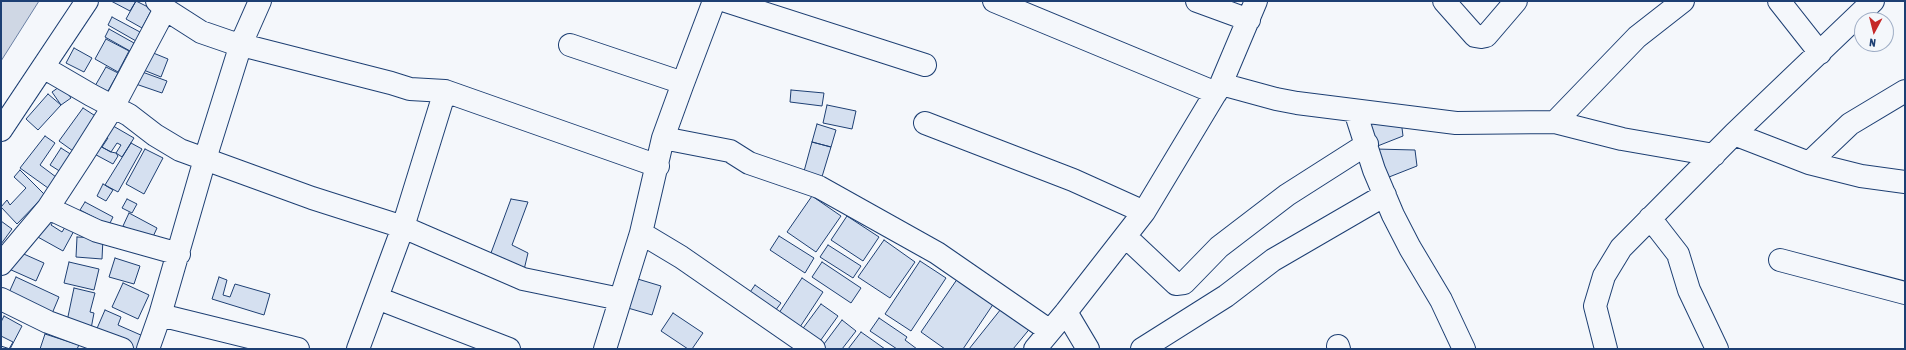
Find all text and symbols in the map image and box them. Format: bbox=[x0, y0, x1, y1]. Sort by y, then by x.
north arrow bbox=[1854, 12, 1894, 52]
text: N bbox=[1869, 37, 1877, 49]

